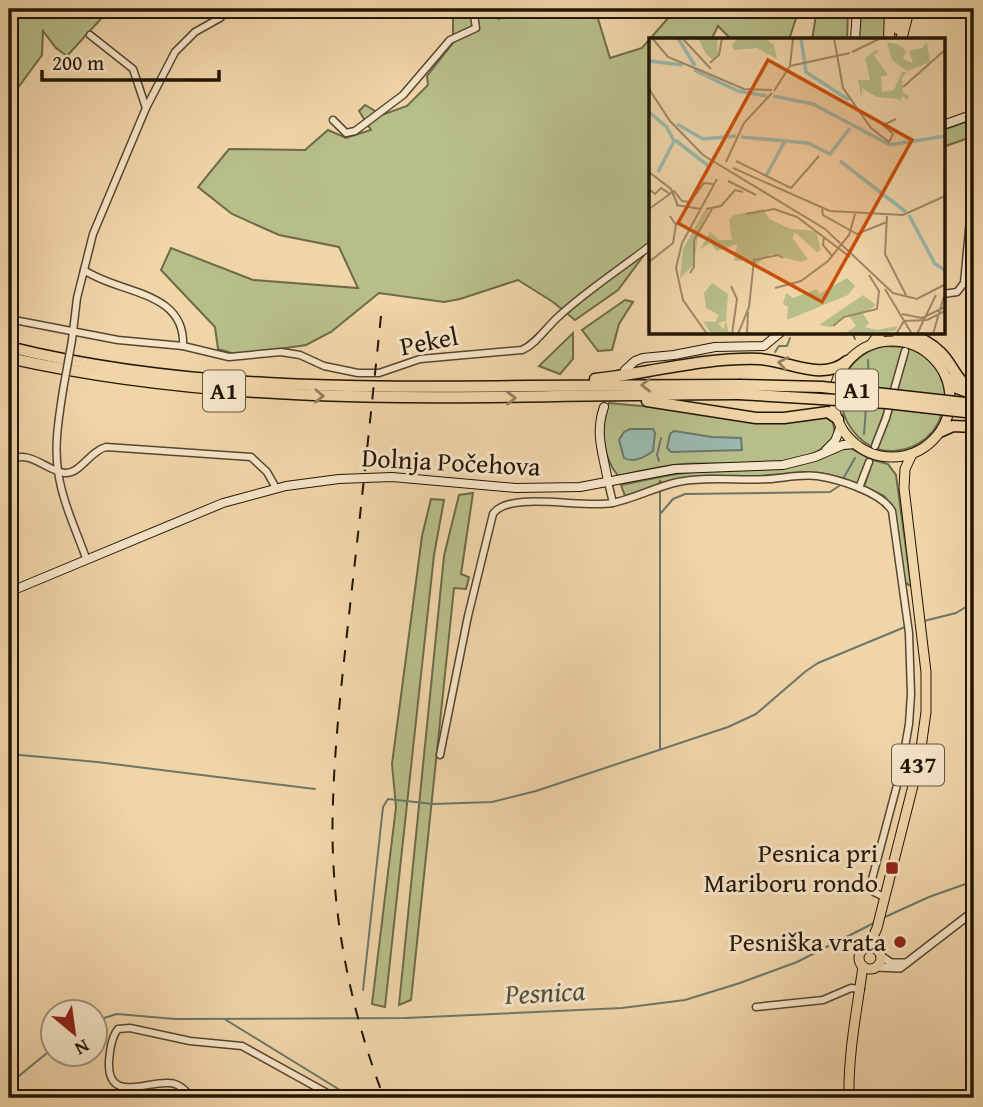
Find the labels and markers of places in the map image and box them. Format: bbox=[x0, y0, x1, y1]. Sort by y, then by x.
place label: Pesnica pri Mariboru rondo bbox=[704, 833, 878, 902]
marker: Pesnica pri Mariboru rondo bbox=[884, 860, 900, 876]
place label: Pesniška vrata bbox=[729, 922, 887, 961]
marker: Pesniška vrata bbox=[892, 934, 908, 950]

